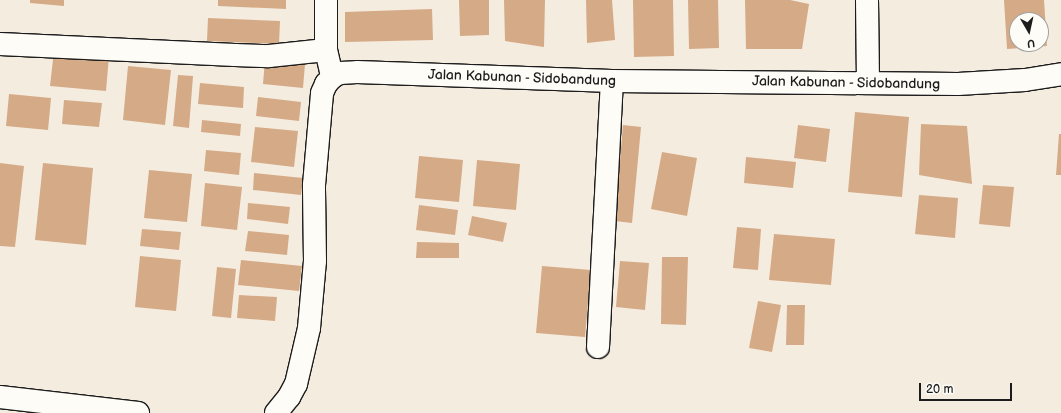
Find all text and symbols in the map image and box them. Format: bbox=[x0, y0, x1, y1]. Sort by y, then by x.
north arrow bbox=[1009, 12, 1049, 52]
text: U bbox=[1026, 36, 1036, 50]
street label: Jalan Kabunan - Sidobandung bbox=[427, 66, 617, 90]
street label: Jalan Kabunan - Sidobandung bbox=[751, 73, 941, 93]
scale bar bbox=[921, 375, 1014, 401]
text: 20 m bbox=[926, 382, 953, 397]

